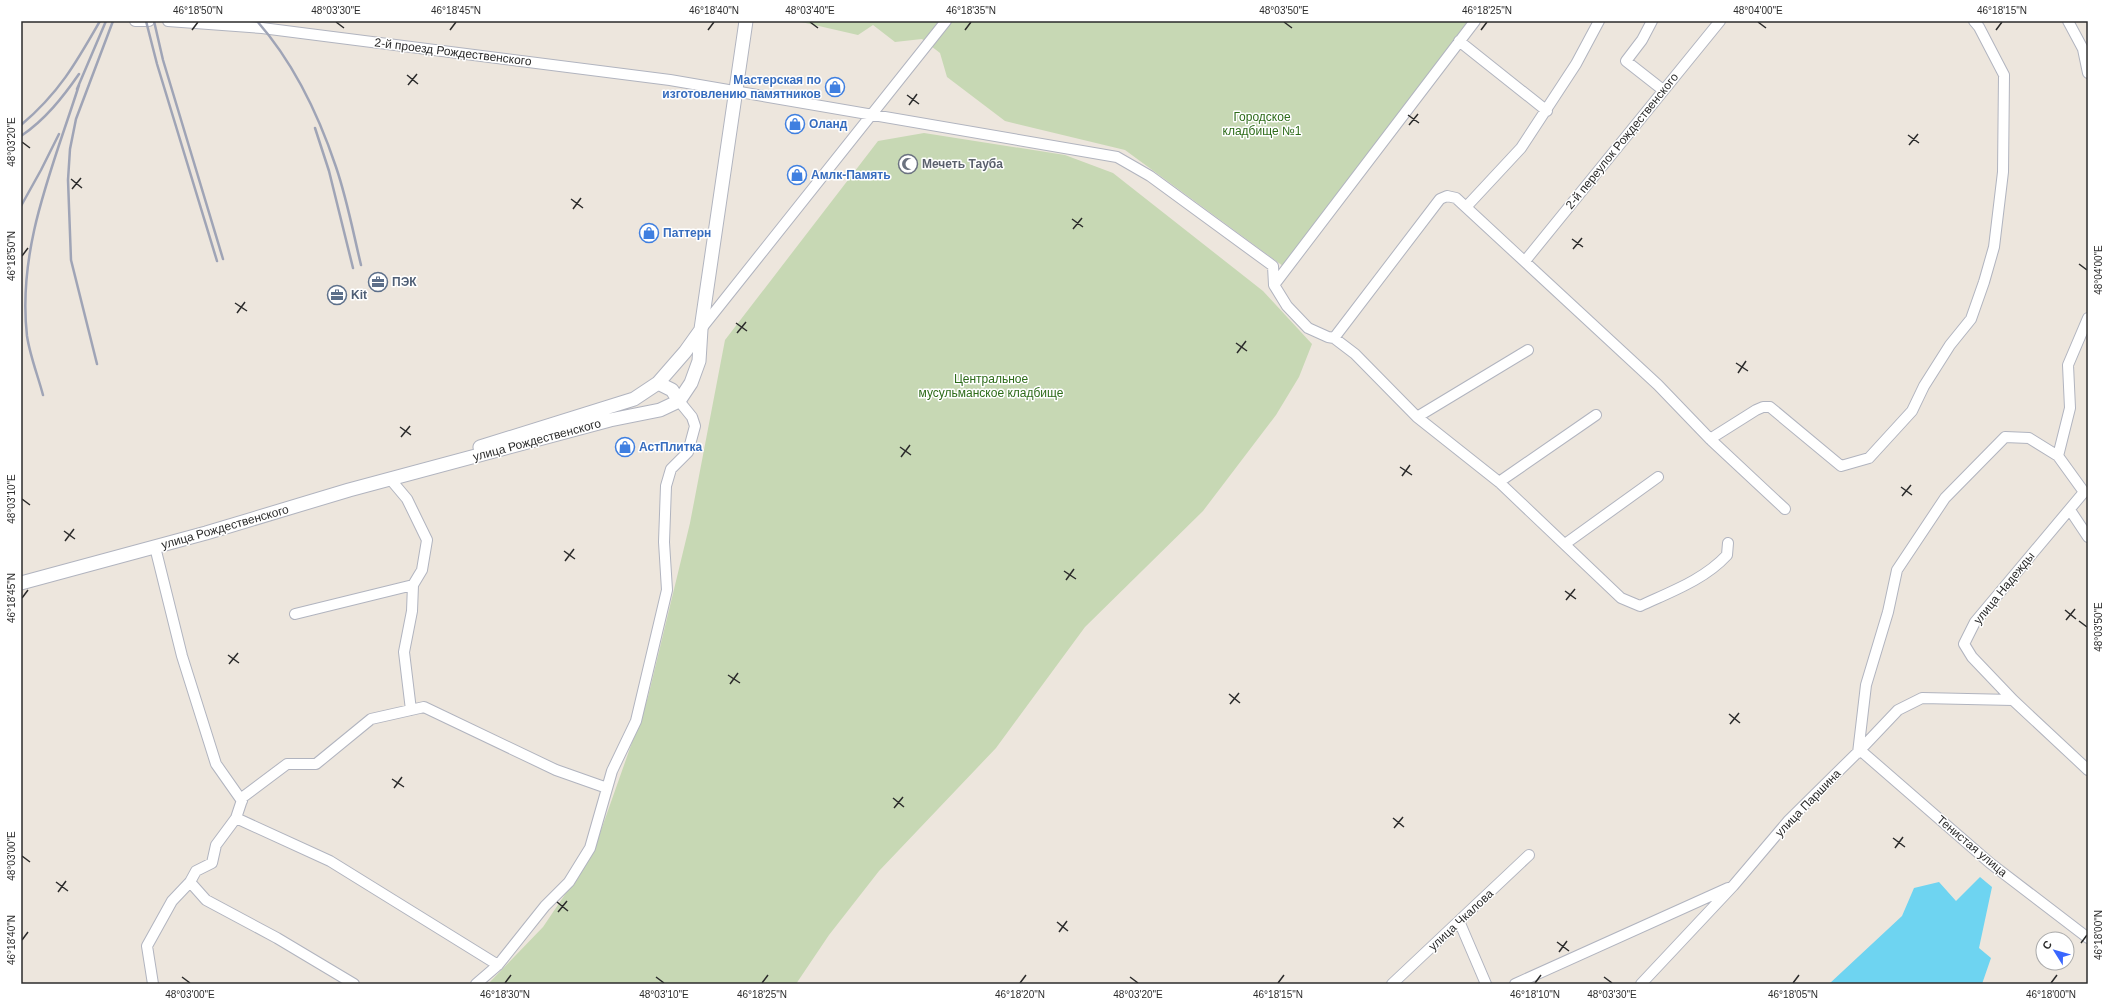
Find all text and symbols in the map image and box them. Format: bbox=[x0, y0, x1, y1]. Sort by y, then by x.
text: 46°18'50"N bbox=[173, 5, 223, 16]
text: 48°03'30"E bbox=[311, 5, 361, 16]
text: 46°18'45"N bbox=[431, 5, 481, 16]
text: 46°18'40"N bbox=[689, 5, 739, 16]
text: 48°03'40"E bbox=[785, 5, 835, 16]
text: 46°18'35"N bbox=[946, 5, 996, 16]
text: 48°03'50"E bbox=[1259, 5, 1309, 16]
text: 46°18'25"N bbox=[1462, 5, 1512, 16]
text: 48°04'00"E bbox=[1733, 5, 1783, 16]
text: 46°18'15"N bbox=[1977, 5, 2027, 16]
street label: 2-й проезд Рождественского bbox=[374, 35, 533, 69]
street label: 2-й переулок Рождественского bbox=[1563, 70, 1681, 212]
place label: Мастерская по изготовлению памятников bbox=[662, 73, 821, 101]
shop icon: Мастерская по изготовлению памятников bbox=[824, 76, 846, 98]
park label: Городское кладбище №1 bbox=[1223, 110, 1302, 138]
shop icon: Оланд bbox=[784, 113, 806, 135]
text: 48°03'20"E bbox=[6, 117, 17, 167]
place label: Оланд bbox=[809, 117, 848, 131]
mosque icon: Мечеть Тауба bbox=[897, 153, 919, 175]
place label: Мечеть Тауба bbox=[922, 157, 1003, 171]
shop icon: Амлк-Память bbox=[786, 164, 808, 186]
place label: Амлк-Память bbox=[811, 168, 891, 182]
shop icon: Паттерн bbox=[638, 222, 660, 244]
place label: Паттерн bbox=[663, 226, 711, 240]
text: 46°18'50"N bbox=[6, 231, 17, 281]
text: 48°04'00"E bbox=[2093, 245, 2104, 295]
office icon: ПЭК bbox=[367, 271, 389, 293]
place label: ПЭК bbox=[392, 275, 417, 289]
office icon: Kit bbox=[326, 284, 348, 306]
place label: Kit bbox=[351, 288, 367, 302]
park label: Центральное мусульманское кладбище bbox=[919, 372, 1064, 400]
street label: улица Рождественского bbox=[471, 416, 603, 464]
shop icon: АстПлитка bbox=[614, 436, 636, 458]
place label: АстПлитка bbox=[639, 440, 703, 454]
text: 48°03'10"E bbox=[6, 474, 17, 524]
street label: улица Рождественского bbox=[160, 502, 291, 552]
street label: улица Надежды bbox=[1971, 549, 2037, 627]
text: 46°18'45"N bbox=[6, 573, 17, 623]
text: 48°03'50"E bbox=[2093, 602, 2104, 652]
street label: улица Паршина bbox=[1772, 766, 1844, 839]
street label: Тенистая улица bbox=[1934, 813, 2010, 880]
text: 48°03'00"E bbox=[6, 831, 17, 881]
street label: улица Чкалова bbox=[1426, 886, 1496, 954]
text: 46°18'00"N bbox=[2093, 910, 2104, 960]
text: 46°18'40"N bbox=[6, 915, 17, 965]
north arrow bbox=[2035, 931, 2075, 971]
text: С bbox=[2040, 938, 2054, 952]
text: 48°03'00"E bbox=[165, 989, 215, 1000]
text: 46°18'30"N bbox=[480, 989, 530, 1000]
text: 48°03'10"E bbox=[639, 989, 689, 1000]
text: 46°18'25"N bbox=[737, 989, 787, 1000]
text: 46°18'20"N bbox=[995, 989, 1045, 1000]
text: 48°03'20"E bbox=[1113, 989, 1163, 1000]
text: 46°18'15"N bbox=[1253, 989, 1303, 1000]
text: 46°18'10"N bbox=[1510, 989, 1560, 1000]
text: 48°03'30"E bbox=[1587, 989, 1637, 1000]
text: 46°18'05"N bbox=[1768, 989, 1818, 1000]
text: 46°18'00"N bbox=[2026, 989, 2076, 1000]

